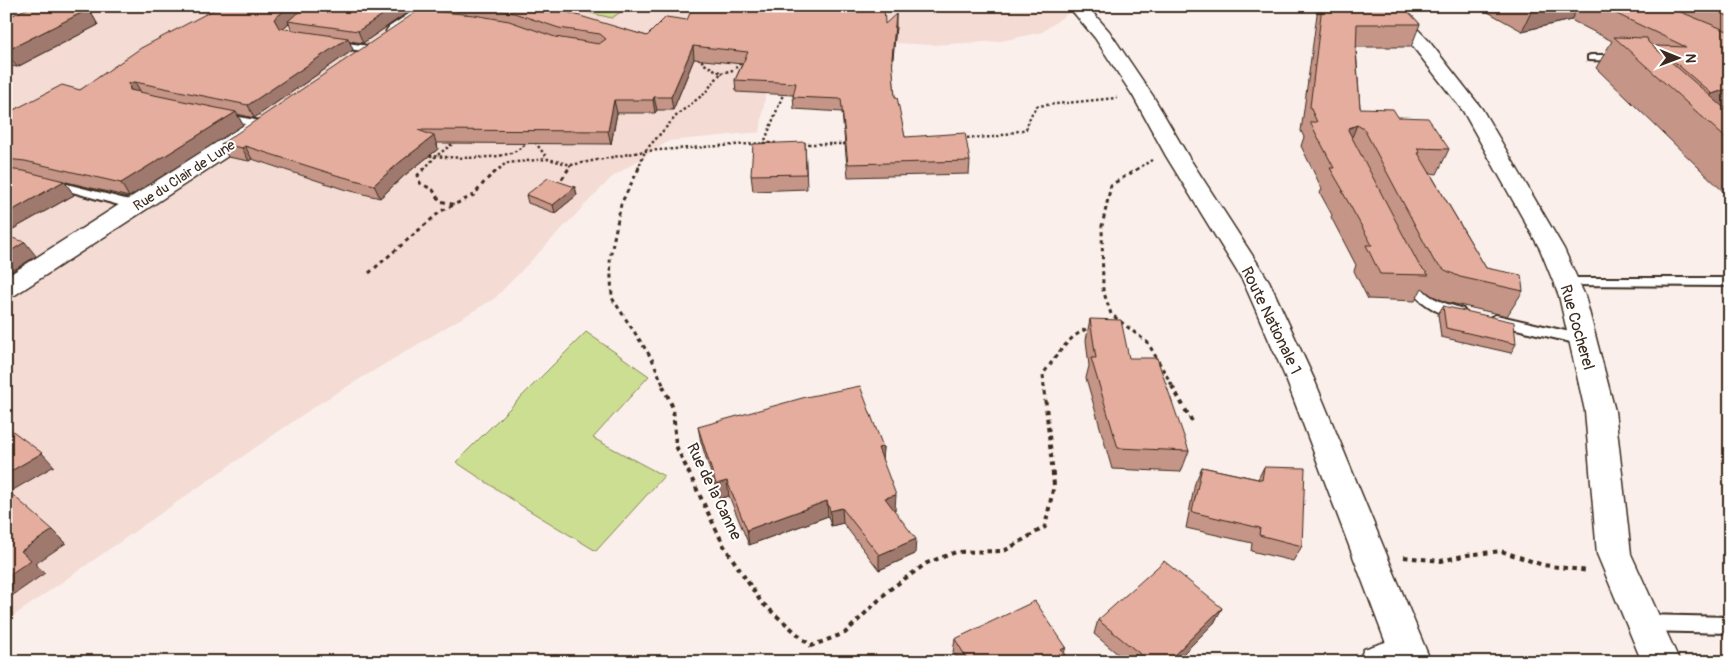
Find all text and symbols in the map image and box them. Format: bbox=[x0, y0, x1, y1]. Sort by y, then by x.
north arrow bbox=[1654, 32, 1704, 82]
text: N bbox=[1682, 53, 1699, 63]
street label: Rue du Clair de Lune bbox=[130, 136, 238, 215]
street label: Route Nationale 1 bbox=[1236, 263, 1306, 377]
street label: Rue Cocherel bbox=[1555, 282, 1599, 372]
street label: Rue de la Canne bbox=[682, 440, 746, 543]

